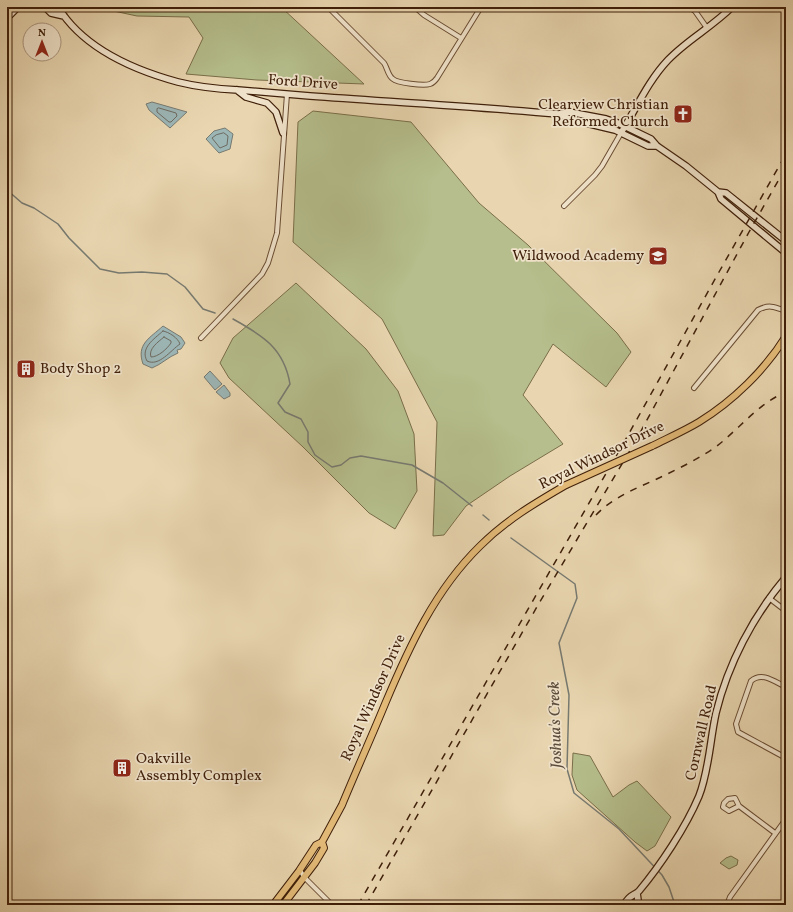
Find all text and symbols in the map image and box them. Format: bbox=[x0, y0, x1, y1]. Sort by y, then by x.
north arrow bbox=[22, 22, 62, 62]
text: N bbox=[38, 26, 46, 41]
street label: Ford Drive bbox=[267, 70, 339, 96]
place label: Clearview Christian Reformed Church bbox=[538, 95, 669, 133]
church icon: Clearview Christian Reformed Church bbox=[672, 103, 694, 125]
school or university icon: Wildwood Academy bbox=[647, 245, 669, 267]
place label: Wildwood Academy bbox=[512, 246, 644, 267]
building icon: Body Shop 2 bbox=[15, 358, 37, 380]
place label: Body Shop 2 bbox=[40, 359, 121, 380]
street label: Royal Windsor Drive bbox=[536, 416, 668, 496]
street label: Royal Windsor Drive bbox=[336, 631, 412, 765]
water label: Joshua's Creek bbox=[543, 681, 569, 771]
street label: Cornwall Road bbox=[681, 683, 723, 783]
place label: Oakville Assembly Complex bbox=[136, 749, 262, 787]
building icon: Oakville Assembly Complex bbox=[111, 757, 133, 779]

